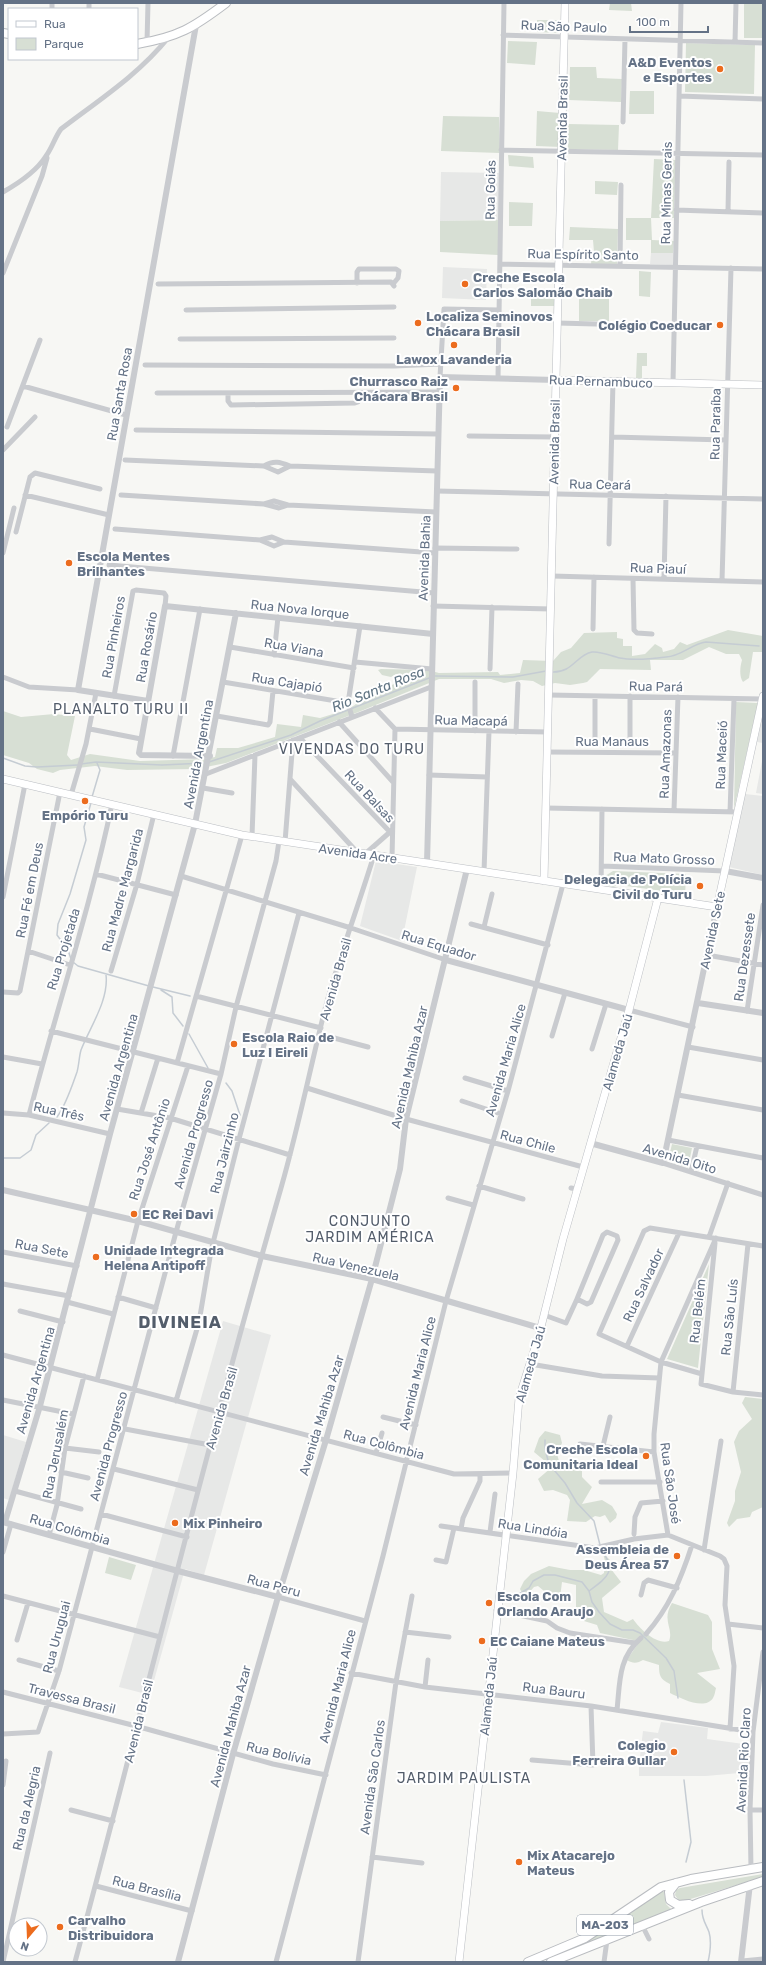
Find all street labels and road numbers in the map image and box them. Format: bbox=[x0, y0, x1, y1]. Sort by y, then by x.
street label: Rua São Paulo bbox=[521, 17, 607, 36]
street label: Avenida Brasil bbox=[554, 75, 571, 161]
street label: Rua Minas Gerais bbox=[658, 141, 675, 245]
street label: Rua Goiás bbox=[482, 160, 499, 220]
street label: Rua Espírito Santo bbox=[527, 246, 639, 263]
street label: Rua Santa Rosa bbox=[104, 346, 135, 442]
street label: Rua Pernambuco bbox=[549, 372, 653, 391]
street label: Rua Paraíba bbox=[707, 388, 724, 460]
street label: Avenida Brasil bbox=[546, 399, 563, 485]
street label: Rua Ceará bbox=[569, 476, 631, 493]
street label: Avenida Bahia bbox=[416, 515, 433, 601]
street label: Rua Piauí bbox=[630, 560, 687, 577]
street label: Rua Pinheiros bbox=[99, 594, 128, 679]
street label: Rua Nova Iorque bbox=[250, 597, 350, 622]
street label: Rua Rosário bbox=[133, 610, 160, 684]
street label: Rua Viana bbox=[263, 635, 325, 660]
street label: Rua Cajapió bbox=[250, 669, 323, 695]
street label: Rua Pará bbox=[629, 679, 683, 694]
street label: Avenida Argentina bbox=[181, 698, 217, 810]
street label: Rua Amazonas bbox=[656, 709, 675, 799]
street label: Rua Macapá bbox=[434, 712, 508, 729]
street label: Rua Maceió bbox=[713, 720, 730, 790]
street label: Rua Manaus bbox=[575, 734, 649, 749]
street label: Rua Balsas bbox=[342, 767, 398, 826]
street label: Rua Madre Margarida bbox=[99, 827, 147, 954]
street label: Rua Fé em Deus bbox=[13, 841, 46, 939]
street label: Avenida Acre bbox=[318, 841, 398, 866]
street label: Rua Mato Grosso bbox=[613, 849, 715, 868]
street label: Avenida Sete bbox=[697, 890, 728, 970]
street label: Rua Projetada bbox=[44, 906, 83, 992]
street label: Rua Dezessete bbox=[731, 912, 758, 1002]
street label: Rua Equador bbox=[400, 927, 478, 964]
street label: Avenida Brasil bbox=[317, 936, 354, 1022]
street label: Avenida Maria Alice bbox=[482, 1002, 529, 1118]
street label: Avenida Mahiba Azar bbox=[388, 1004, 431, 1130]
street label: Avenida Argentina bbox=[96, 1012, 142, 1123]
street label: Alameda Jaú bbox=[599, 1012, 636, 1092]
street label: Avenida Progresso bbox=[171, 1078, 217, 1191]
street label: Rua José Antônio bbox=[126, 1096, 173, 1202]
street label: Rua Três bbox=[32, 1099, 86, 1124]
street label: Rua Jairzinho bbox=[207, 1111, 242, 1195]
street label: Rua Chile bbox=[498, 1127, 557, 1156]
street label: Avenida Oito bbox=[641, 1140, 718, 1177]
street label: Rua Sete bbox=[14, 1236, 70, 1261]
street label: Rua Salvador bbox=[620, 1246, 667, 1324]
street label: Rua Venezuela bbox=[311, 1249, 401, 1284]
street label: Rua São Luís bbox=[718, 1277, 741, 1356]
street label: Rua Belém bbox=[687, 1278, 708, 1344]
street label: Avenida Maria Alice bbox=[396, 1315, 439, 1432]
street label: Alameda Jaú bbox=[512, 1324, 549, 1404]
street label: Avenida Argentina bbox=[13, 1325, 59, 1436]
street label: Avenida Mahiba Azar bbox=[296, 1353, 347, 1477]
street label: Avenida Brasil bbox=[203, 1365, 240, 1451]
street label: Avenida Progresso bbox=[87, 1390, 131, 1503]
street label: Rua Jerusalém bbox=[39, 1408, 72, 1500]
street label: Rua Colômbia bbox=[342, 1426, 426, 1462]
street label: Rua São José bbox=[657, 1441, 684, 1525]
street label: Rua Colômbia bbox=[28, 1511, 112, 1548]
street label: Rua Lindóia bbox=[497, 1516, 569, 1541]
street label: Rua Peru bbox=[245, 1571, 302, 1600]
street label: Rua Uruguai bbox=[40, 1599, 74, 1675]
street label: Avenida Maria Alice bbox=[316, 1628, 359, 1745]
street label: Alameda Jaú bbox=[477, 1656, 500, 1736]
street label: Avenida Mahiba Azar bbox=[207, 1664, 254, 1789]
street label: Avenida Brasil bbox=[121, 1678, 156, 1764]
street label: Rua Bauru bbox=[522, 1679, 586, 1702]
street label: Travessa Brasil bbox=[26, 1680, 117, 1717]
street label: Avenida Rio Claro bbox=[733, 1707, 754, 1813]
street label: Avenida São Carlos bbox=[357, 1718, 388, 1835]
street label: Rua Bolívia bbox=[245, 1739, 313, 1768]
street label: Rua da Alegria bbox=[9, 1764, 45, 1852]
street label: Rua Brasília bbox=[111, 1873, 183, 1904]
road number: MA-203 bbox=[577, 1915, 633, 1935]

